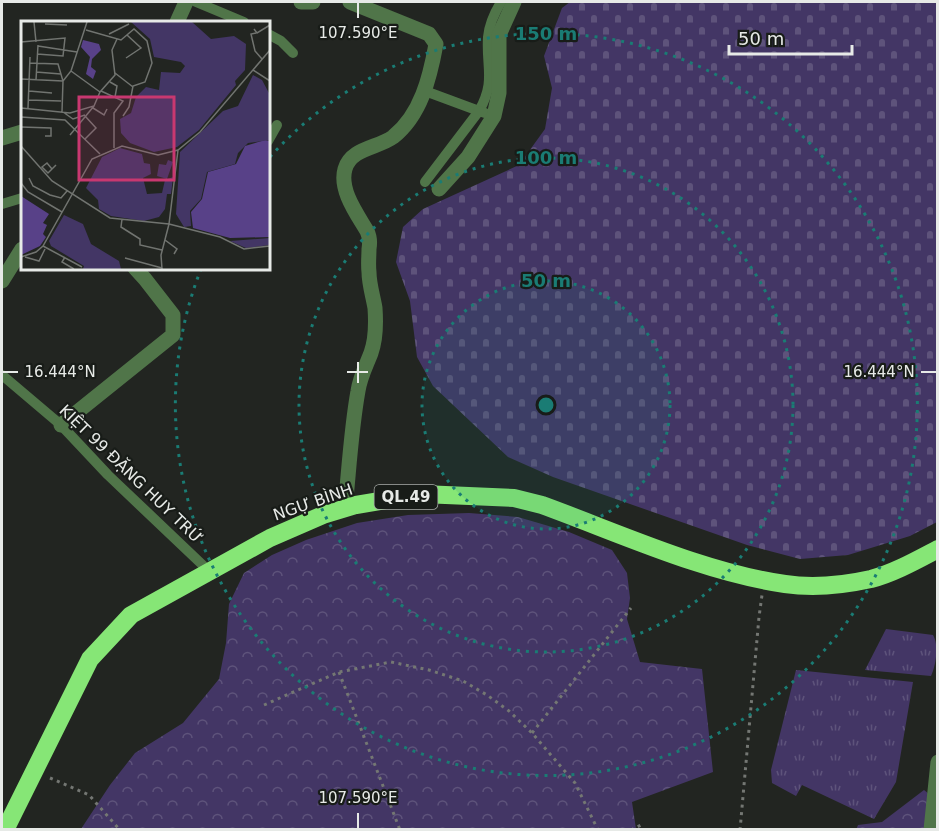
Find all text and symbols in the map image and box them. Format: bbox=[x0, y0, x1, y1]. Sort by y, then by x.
scale bar bbox=[729, 18, 852, 56]
inset map bbox=[21, 21, 270, 270]
text: 150 m bbox=[515, 23, 577, 44]
text: 107.590°E bbox=[318, 24, 398, 42]
text: 50 m bbox=[738, 28, 784, 49]
text: 100 m bbox=[515, 147, 577, 168]
text: 50 m bbox=[521, 270, 571, 291]
text: 16.444°N bbox=[24, 363, 96, 381]
text: 16.444°N bbox=[843, 363, 915, 381]
centre of rings bbox=[536, 395, 556, 415]
street label: KIỆT 99 ĐẶNG HUY TRỨ bbox=[55, 401, 207, 547]
street label: NGỰ BÌNH bbox=[271, 480, 355, 524]
road number: QL.49 bbox=[374, 485, 438, 509]
text: 107.590°E bbox=[318, 789, 398, 807]

